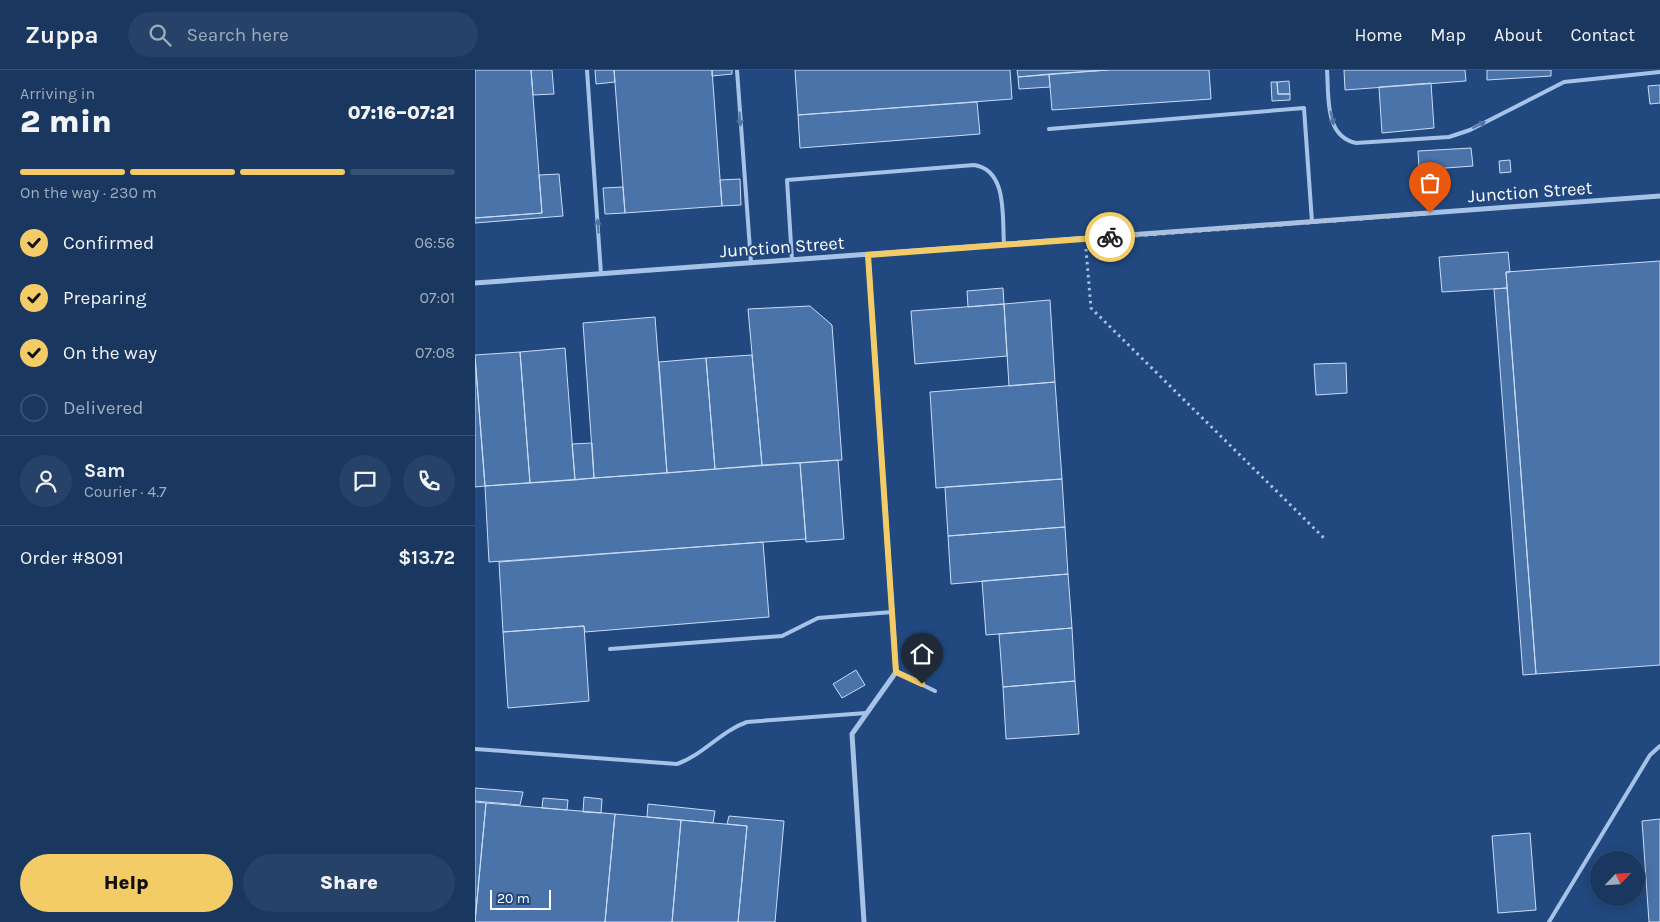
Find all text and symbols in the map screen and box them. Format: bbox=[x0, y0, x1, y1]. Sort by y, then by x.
search box bbox=[128, 12, 478, 57]
text: Zuppa bbox=[25, 21, 98, 49]
icon: search bbox=[146, 21, 174, 49]
text: Search here bbox=[186, 24, 289, 46]
text: Home bbox=[1354, 24, 1402, 46]
text: Map bbox=[1430, 24, 1466, 46]
text: About bbox=[1494, 24, 1543, 46]
text: Contact bbox=[1571, 24, 1635, 46]
text: Arriving in bbox=[20, 84, 95, 103]
text: 07:16–07:21 bbox=[348, 102, 455, 124]
text: 2 min bbox=[20, 103, 112, 140]
one-way arrow bbox=[736, 111, 744, 127]
one-way arrow bbox=[1328, 111, 1336, 126]
one-way arrow bbox=[1472, 121, 1486, 129]
pin bbox=[1409, 162, 1451, 213]
icon: bag bbox=[1416, 169, 1444, 197]
street label: Junction Street bbox=[1467, 177, 1593, 207]
text: On the way · 230 m bbox=[20, 183, 157, 202]
courier bbox=[1085, 212, 1135, 262]
one-way arrow bbox=[593, 217, 601, 233]
icon: bike bbox=[1096, 223, 1124, 251]
icon: check bbox=[20, 229, 48, 257]
text: Confirmed bbox=[63, 232, 154, 254]
street label: Junction Street bbox=[719, 232, 845, 262]
text: 06:56 bbox=[414, 233, 455, 252]
icon: check bbox=[20, 284, 48, 312]
text: Preparing bbox=[63, 287, 146, 309]
text: 07:01 bbox=[420, 288, 455, 307]
icon: check bbox=[20, 339, 48, 367]
text: On the way bbox=[63, 342, 157, 364]
text: 07:08 bbox=[415, 343, 455, 362]
text: Delivered bbox=[63, 397, 143, 419]
button: person bbox=[20, 455, 72, 507]
button: chat bbox=[339, 455, 391, 507]
button: phone bbox=[403, 455, 455, 507]
text: Sam bbox=[84, 460, 125, 482]
text: Courier · 4.7 bbox=[84, 482, 167, 501]
text: Order #8091 bbox=[20, 547, 124, 569]
text: $13.72 bbox=[398, 547, 455, 569]
pin bbox=[901, 633, 943, 684]
icon: home bbox=[908, 640, 936, 668]
north arrow bbox=[1590, 851, 1645, 906]
map controls bbox=[1590, 851, 1645, 906]
button: Help bbox=[20, 854, 233, 912]
button: Share bbox=[243, 854, 455, 912]
scale bar bbox=[490, 887, 551, 910]
text: 20 m bbox=[497, 890, 530, 907]

